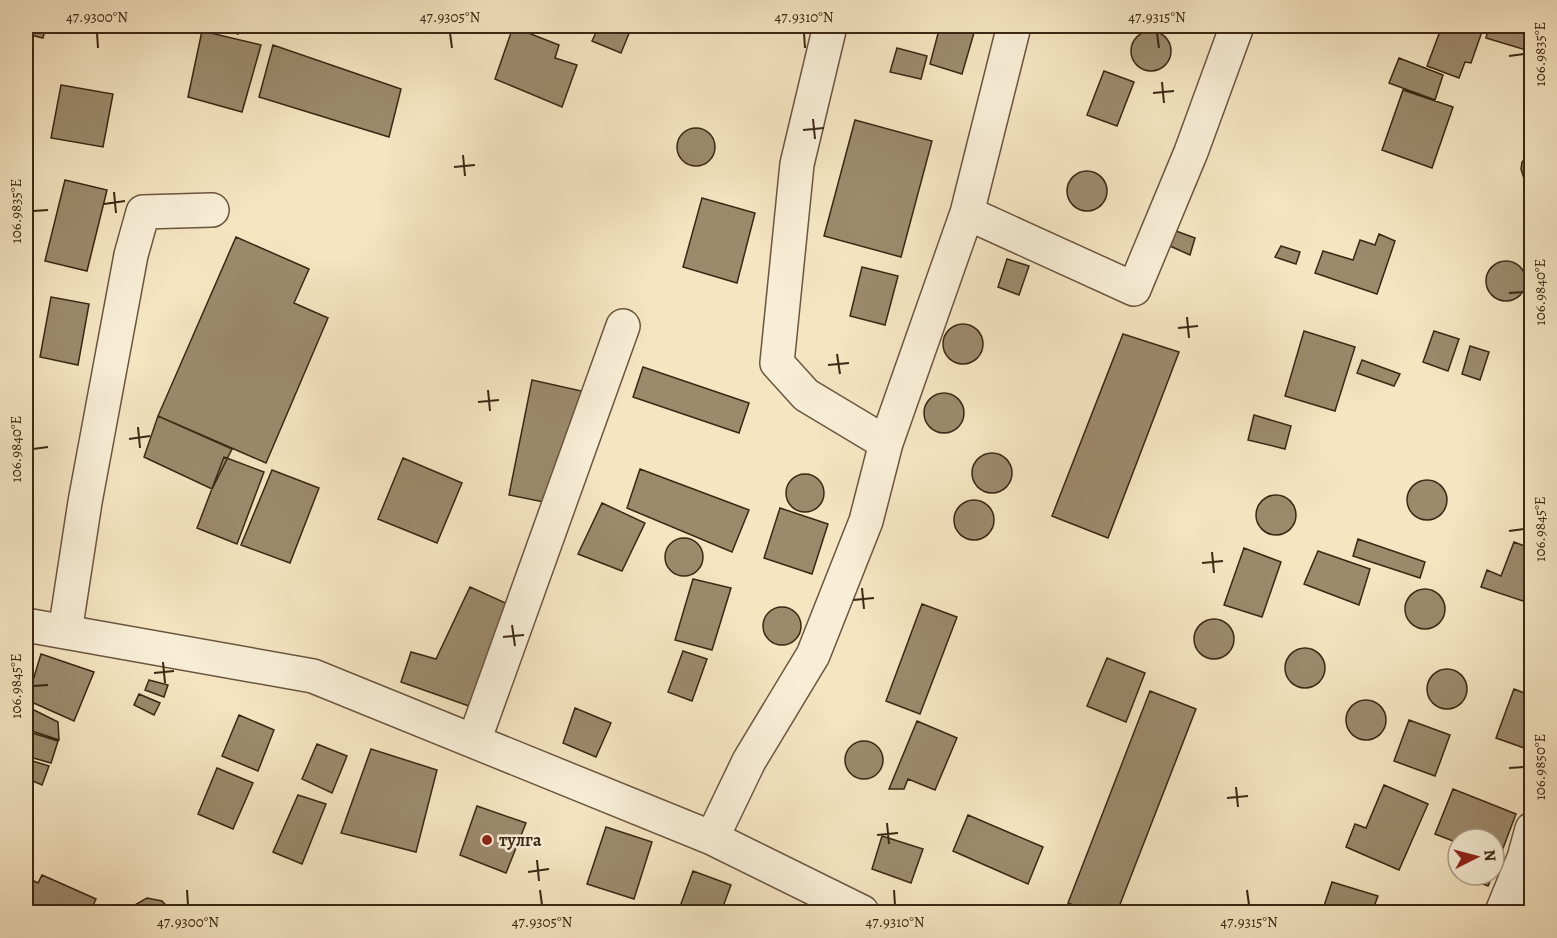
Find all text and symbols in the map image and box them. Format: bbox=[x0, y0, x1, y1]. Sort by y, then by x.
text: 47.9300°N bbox=[66, 7, 128, 27]
text: 47.9305°N bbox=[420, 7, 480, 27]
text: 47.9310°N bbox=[774, 7, 834, 27]
text: 47.9315°N bbox=[1128, 7, 1186, 27]
text: 106.9835°E bbox=[1530, 22, 1550, 86]
text: 106.9835°E bbox=[6, 179, 26, 243]
text: 106.9840°E bbox=[1530, 259, 1550, 325]
text: 106.9840°E bbox=[6, 416, 26, 482]
text: 106.9845°E bbox=[1530, 496, 1550, 562]
text: 106.9845°E bbox=[6, 653, 26, 719]
text: 106.9850°E bbox=[1530, 734, 1550, 800]
north arrow bbox=[1446, 827, 1506, 887]
place label: тулга bbox=[499, 828, 542, 852]
marker: тулга bbox=[480, 833, 494, 847]
text: N bbox=[1478, 849, 1502, 863]
text: 47.9300°N bbox=[157, 912, 219, 932]
text: 47.9305°N bbox=[512, 912, 572, 932]
text: 47.9310°N bbox=[865, 912, 925, 932]
text: 47.9315°N bbox=[1220, 912, 1278, 932]

